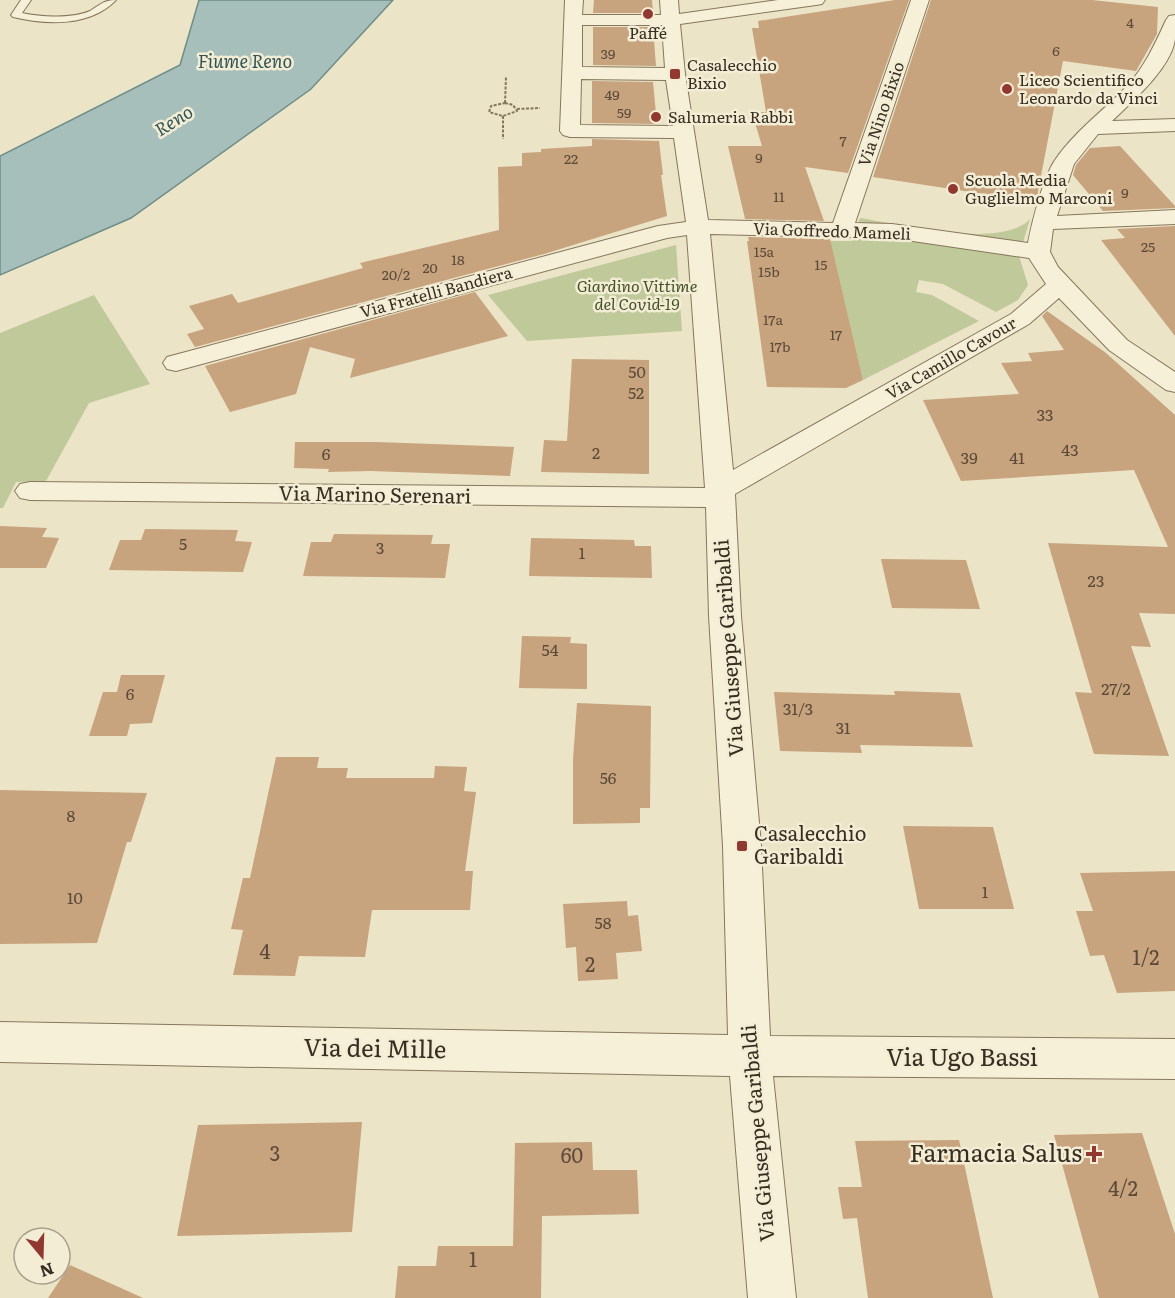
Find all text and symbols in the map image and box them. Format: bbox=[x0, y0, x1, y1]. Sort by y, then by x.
marker: Paffé bbox=[641, 7, 655, 21]
house number: 4 bbox=[1126, 12, 1134, 32]
place label: Paffé bbox=[629, 20, 667, 44]
house number: 6 bbox=[1052, 40, 1060, 60]
house number: 39 bbox=[601, 43, 615, 63]
water label: Fiume Reno bbox=[198, 47, 292, 74]
place label: Casalecchio Bixio bbox=[687, 52, 777, 94]
street label: Via Nino Bixio bbox=[851, 58, 909, 169]
marker: Casalecchio Bixio bbox=[668, 67, 682, 81]
place label: Liceo Scientifico Leonardo da Vinci bbox=[1019, 67, 1158, 109]
marker: Liceo Scientifico Leonardo da Vinci bbox=[1000, 82, 1014, 96]
house number: 49 bbox=[604, 84, 620, 104]
water label: Reno bbox=[149, 97, 198, 142]
house number: 59 bbox=[617, 102, 631, 122]
place label: Salumeria Rabbi bbox=[668, 104, 793, 128]
marker: Salumeria Rabbi bbox=[649, 110, 663, 124]
house number: 7 bbox=[839, 130, 847, 150]
house number: 9 bbox=[755, 147, 763, 167]
house number: 22 bbox=[564, 148, 578, 168]
place label: Scuola Media Guglielmo Marconi bbox=[965, 167, 1113, 209]
marker: Scuola Media Guglielmo Marconi bbox=[946, 182, 960, 196]
house number: 9 bbox=[1121, 182, 1129, 202]
house number: 11 bbox=[773, 186, 785, 206]
street label: Via Goffredo Mameli bbox=[753, 215, 911, 245]
house number: 25 bbox=[1141, 236, 1155, 256]
house number: 15a bbox=[754, 241, 775, 261]
house number: 18 bbox=[451, 249, 465, 269]
house number: 15 bbox=[815, 254, 827, 274]
house number: 20 bbox=[422, 257, 438, 277]
street label: Via Fratelli Bandiera bbox=[357, 259, 515, 323]
house number: 15b bbox=[758, 261, 780, 281]
house number: 20/2 bbox=[382, 264, 410, 284]
park label: Giardino Vittime del Covid-19 bbox=[577, 273, 697, 315]
house number: 17a bbox=[763, 309, 783, 329]
street label: Via Camillo Cavour bbox=[881, 310, 1021, 404]
house number: 17 bbox=[830, 324, 842, 344]
house number: 17b bbox=[770, 336, 790, 356]
house number: 50 bbox=[628, 359, 646, 383]
house number: 52 bbox=[628, 380, 644, 404]
house number: 33 bbox=[1037, 402, 1053, 426]
house number: 43 bbox=[1061, 437, 1079, 461]
house number: 2 bbox=[592, 440, 600, 464]
house number: 6 bbox=[322, 441, 331, 465]
house number: 39 bbox=[960, 445, 978, 469]
house number: 41 bbox=[1009, 445, 1025, 469]
street label: Via Marino Serenari bbox=[278, 476, 472, 510]
house number: 5 bbox=[179, 531, 187, 555]
house number: 3 bbox=[376, 535, 384, 559]
street label: Via Giuseppe Garibaldi bbox=[704, 538, 750, 758]
house number: 1 bbox=[579, 540, 586, 564]
house number: 23 bbox=[1088, 568, 1104, 592]
house number: 54 bbox=[542, 637, 559, 661]
house number: 27/2 bbox=[1101, 676, 1131, 700]
house number: 6 bbox=[126, 681, 135, 705]
house number: 31/3 bbox=[783, 696, 813, 720]
house number: 31 bbox=[835, 715, 851, 739]
house number: 56 bbox=[600, 765, 617, 789]
house number: 8 bbox=[67, 803, 76, 827]
place label: Casalecchio Garibaldi bbox=[754, 817, 866, 870]
marker: Casalecchio Garibaldi bbox=[735, 839, 749, 853]
house number: 1 bbox=[982, 879, 989, 903]
house number: 10 bbox=[67, 885, 83, 909]
house number: 58 bbox=[595, 910, 612, 934]
house number: 4 bbox=[259, 935, 271, 965]
house number: 1/2 bbox=[1133, 941, 1159, 971]
house number: 2 bbox=[585, 948, 595, 978]
street label: Via Giuseppe Garibaldi bbox=[732, 1023, 780, 1243]
street label: Via dei Mille bbox=[303, 1028, 447, 1065]
street label: Via Ugo Bassi bbox=[886, 1038, 1038, 1073]
place label: Farmacia Salus bbox=[910, 1134, 1082, 1169]
house number: 3 bbox=[270, 1137, 280, 1167]
house number: 60 bbox=[561, 1139, 583, 1169]
marker: Farmacia Salus bbox=[1087, 1147, 1101, 1161]
house number: 4/2 bbox=[1108, 1172, 1138, 1202]
north arrow bbox=[12, 1226, 72, 1286]
house number: 1 bbox=[469, 1243, 477, 1273]
text: N bbox=[37, 1258, 57, 1285]

